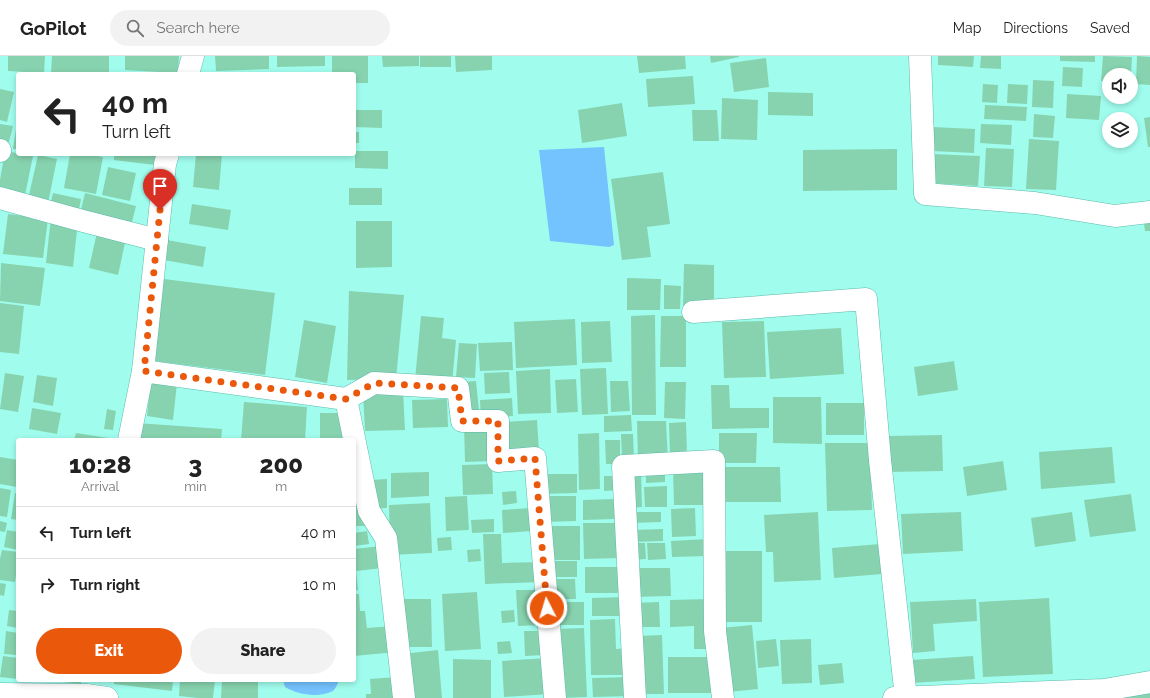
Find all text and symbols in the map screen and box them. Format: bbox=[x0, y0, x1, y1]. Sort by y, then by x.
search box bbox=[110, 10, 390, 46]
text: GoPilot bbox=[20, 17, 86, 39]
icon: search bbox=[124, 17, 146, 39]
text: Search here bbox=[156, 19, 240, 37]
text: Map bbox=[953, 20, 981, 36]
text: Directions bbox=[1003, 20, 1068, 36]
text: Saved bbox=[1090, 20, 1130, 36]
map controls bbox=[1102, 68, 1138, 148]
button: sound bbox=[1102, 68, 1138, 104]
text: 40 m bbox=[102, 87, 168, 120]
icon: left bbox=[36, 88, 88, 140]
button: layers bbox=[1102, 112, 1138, 148]
text: Turn left bbox=[102, 121, 171, 142]
pin bbox=[143, 169, 177, 210]
icon: arrive bbox=[149, 175, 171, 197]
text: 10:28 bbox=[69, 450, 131, 479]
text: 3 bbox=[189, 450, 202, 479]
text: 200 bbox=[260, 450, 303, 479]
text: Arrival bbox=[81, 479, 119, 494]
text: min bbox=[184, 479, 207, 494]
text: m bbox=[275, 479, 287, 494]
icon: left bbox=[36, 522, 58, 544]
text: Turn left bbox=[70, 524, 131, 542]
text: 40 m bbox=[301, 524, 336, 542]
icon: right bbox=[36, 574, 58, 596]
text: Turn right bbox=[70, 576, 140, 594]
text: 10 m bbox=[303, 576, 336, 594]
position arrow bbox=[526, 587, 568, 629]
button: Exit bbox=[36, 628, 182, 674]
button: Share bbox=[190, 628, 336, 674]

